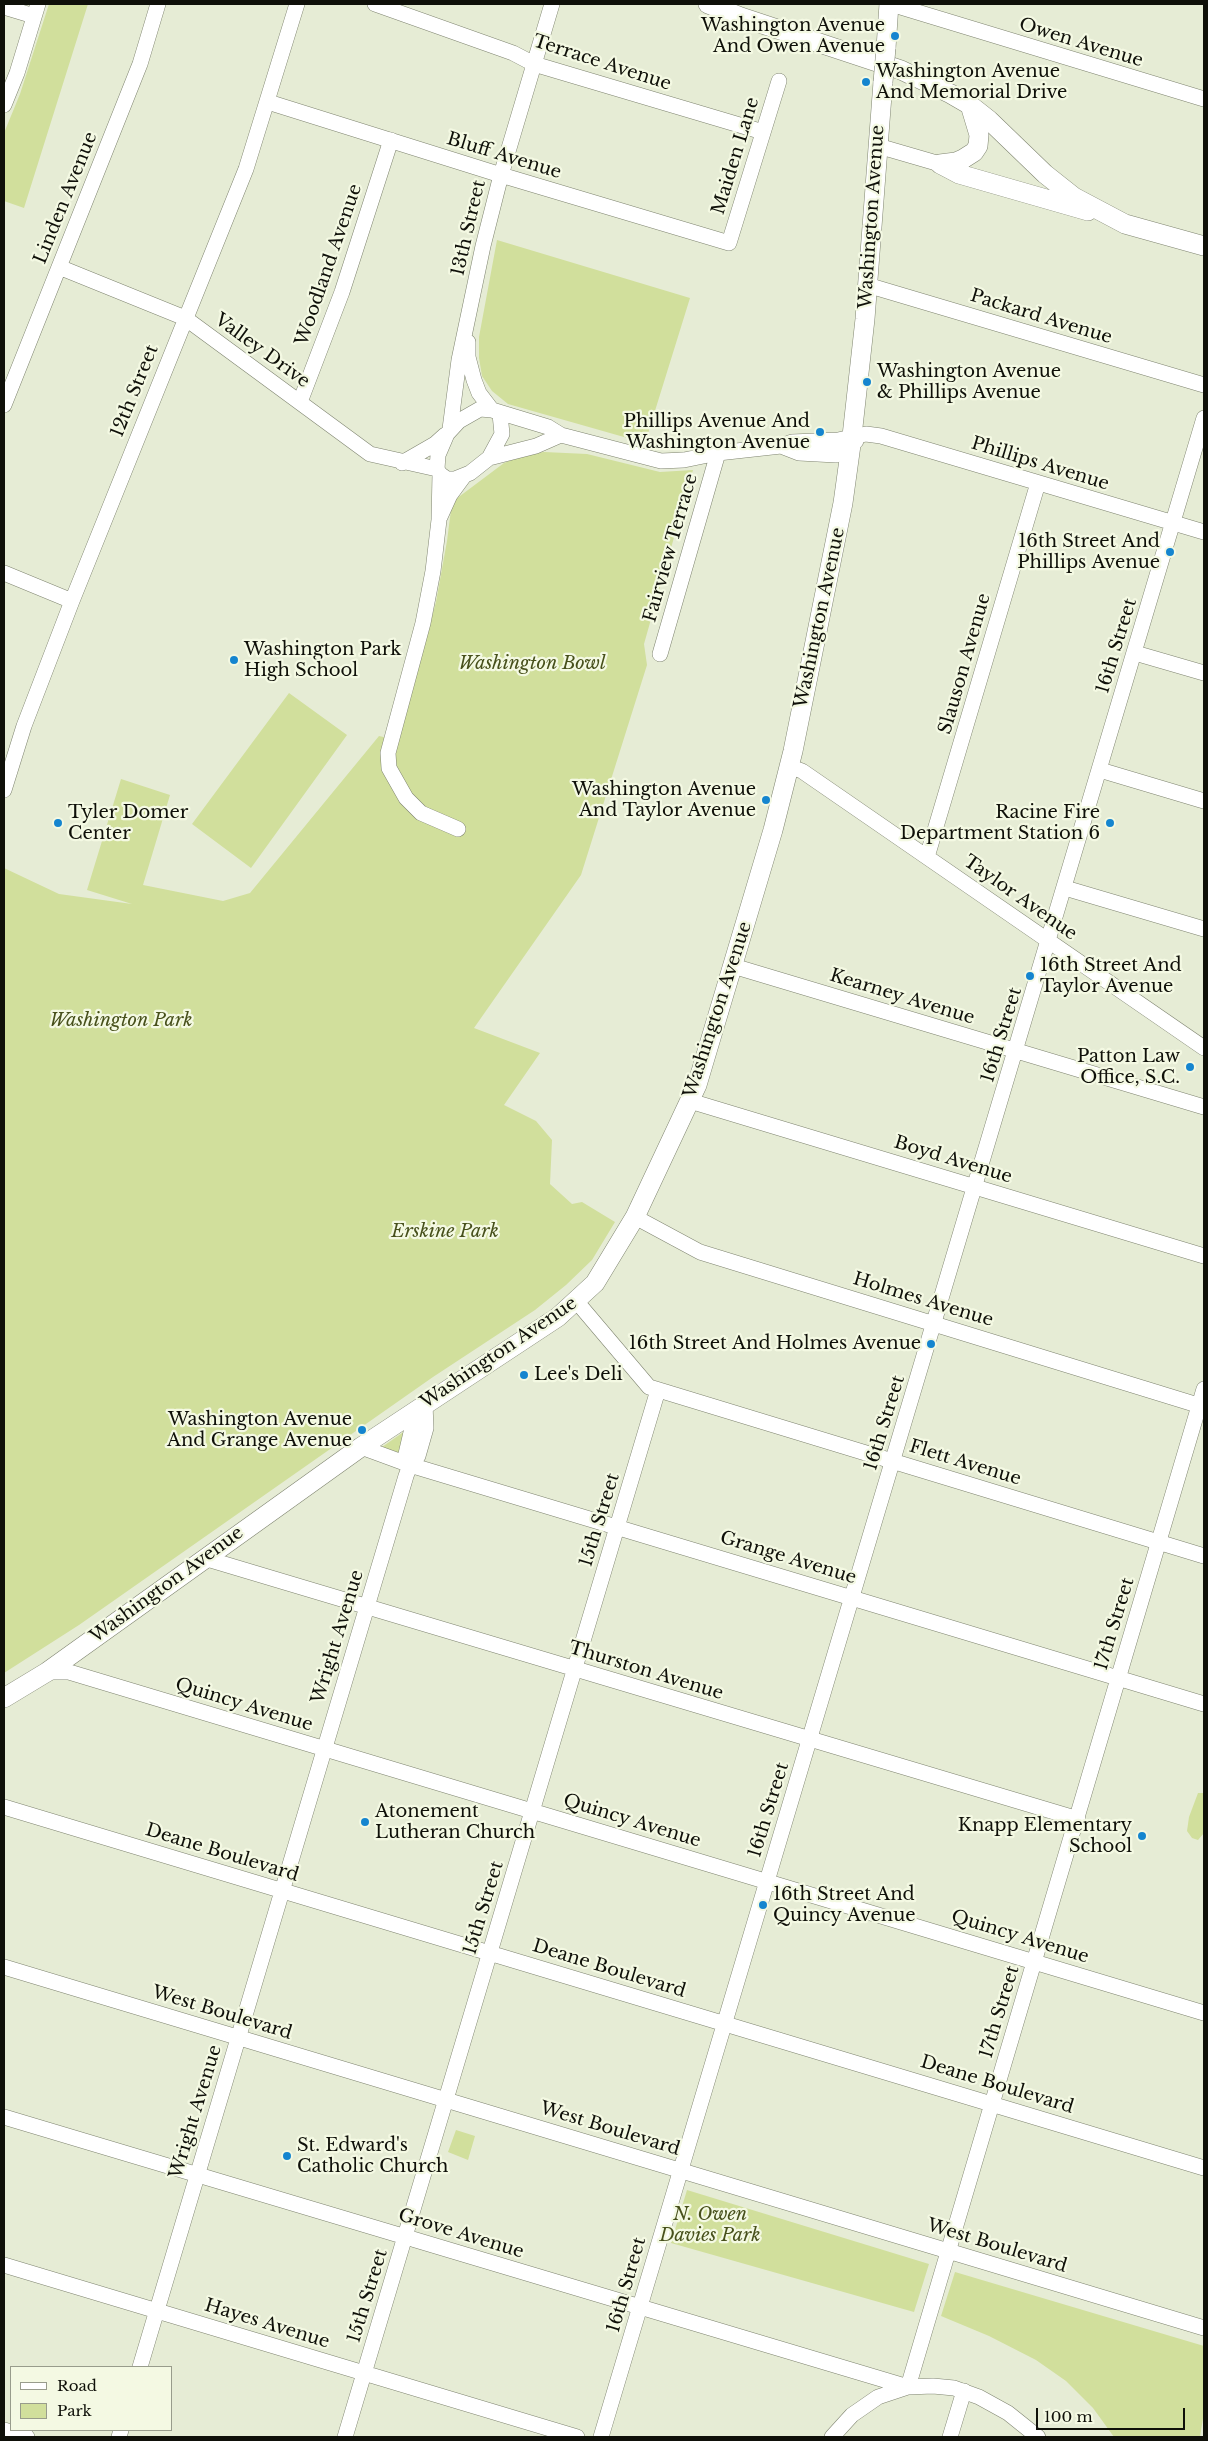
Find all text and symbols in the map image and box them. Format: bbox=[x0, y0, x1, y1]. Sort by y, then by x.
street label: Owen Avenue bbox=[1016, 14, 1146, 72]
place label: Washington Avenue And Owen Avenue bbox=[701, 15, 885, 58]
marker: Washington Avenue And Owen Avenue bbox=[889, 30, 901, 42]
street label: Terrace Avenue bbox=[530, 31, 674, 95]
place label: Washington Avenue And Memorial Drive bbox=[876, 61, 1067, 104]
marker: Washington Avenue And Memorial Drive bbox=[860, 76, 872, 88]
street label: Maiden Lane bbox=[708, 95, 764, 217]
street label: Washington Avenue bbox=[855, 124, 889, 310]
street label: Bluff Avenue bbox=[444, 128, 564, 184]
street label: Linden Avenue bbox=[30, 129, 102, 267]
street label: 13th Street bbox=[447, 178, 491, 278]
street label: Woodland Avenue bbox=[291, 181, 367, 349]
street label: Packard Avenue bbox=[968, 285, 1114, 349]
street label: Valley Drive bbox=[210, 309, 314, 393]
street label: 12th Street bbox=[107, 342, 163, 440]
place label: Washington Avenue & Phillips Avenue bbox=[877, 361, 1061, 404]
marker: Washington Avenue & Phillips Avenue bbox=[861, 376, 873, 388]
place label: Phillips Avenue And Washington Avenue bbox=[624, 411, 810, 454]
marker: Phillips Avenue And Washington Avenue bbox=[814, 426, 826, 438]
street label: Phillips Avenue bbox=[969, 433, 1111, 495]
street label: Fairview Terrace bbox=[639, 471, 703, 625]
street label: Washington Avenue bbox=[790, 526, 850, 710]
place label: 16th Street And Phillips Avenue bbox=[1017, 531, 1160, 574]
marker: 16th Street And Phillips Avenue bbox=[1164, 546, 1176, 558]
street label: Slauson Avenue bbox=[935, 591, 995, 737]
street label: 16th Street bbox=[1092, 596, 1142, 696]
place label: Washington Park High School bbox=[244, 639, 401, 682]
park label: Washington Bowl bbox=[458, 653, 606, 675]
marker: Washington Park High School bbox=[228, 654, 240, 666]
place label: Washington Avenue And Taylor Avenue bbox=[572, 779, 756, 822]
marker: Washington Avenue And Taylor Avenue bbox=[760, 794, 772, 806]
place label: Tyler Domer Center bbox=[68, 802, 188, 844]
place label: Racine Fire Department Station 6 bbox=[900, 802, 1100, 844]
marker: Tyler Domer Center bbox=[52, 817, 64, 829]
marker: Racine Fire Department Station 6 bbox=[1104, 817, 1116, 829]
street label: Taylor Avenue bbox=[959, 851, 1081, 945]
street label: Washington Avenue bbox=[679, 919, 757, 1101]
place label: 16th Street And Taylor Avenue bbox=[1040, 955, 1182, 998]
street label: Kearney Avenue bbox=[827, 965, 977, 1029]
marker: 16th Street And Taylor Avenue bbox=[1024, 970, 1036, 982]
street label: 16th Street bbox=[977, 985, 1027, 1085]
park label: Washington Park bbox=[50, 1010, 192, 1032]
place label: Patton Law Office, S.C. bbox=[1077, 1046, 1180, 1088]
marker: Patton Law Office, S.C. bbox=[1184, 1061, 1196, 1073]
street label: Boyd Avenue bbox=[891, 1132, 1015, 1188]
park label: Erskine Park bbox=[391, 1221, 499, 1243]
street label: Holmes Avenue bbox=[850, 1268, 996, 1332]
street label: Washington Avenue bbox=[417, 1293, 581, 1413]
place label: 16th Street And Holmes Avenue bbox=[629, 1333, 921, 1355]
marker: 16th Street And Holmes Avenue bbox=[925, 1338, 937, 1350]
place label: Lee's Deli bbox=[534, 1364, 623, 1386]
marker: Lee's Deli bbox=[518, 1369, 530, 1381]
street label: 16th Street bbox=[860, 1373, 910, 1473]
place label: Washington Avenue And Grange Avenue bbox=[167, 1409, 352, 1452]
marker: Washington Avenue And Grange Avenue bbox=[356, 1424, 368, 1436]
street label: Flett Avenue bbox=[907, 1436, 1023, 1490]
street label: 15th Street bbox=[576, 1471, 624, 1569]
street label: Washington Avenue bbox=[86, 1522, 248, 1648]
street label: Grange Avenue bbox=[717, 1527, 859, 1589]
street label: Wright Avenue bbox=[307, 1568, 369, 1706]
street label: 17th Street bbox=[1091, 1575, 1139, 1673]
street label: Thurston Avenue bbox=[566, 1637, 726, 1705]
street label: Quincy Avenue bbox=[173, 1674, 315, 1736]
street label: 16th Street bbox=[744, 1760, 794, 1860]
street label: Quincy Avenue bbox=[561, 1790, 703, 1852]
place label: Atonement Lutheran Church bbox=[375, 1801, 535, 1844]
place label: Knapp Elementary School bbox=[958, 1815, 1132, 1858]
marker: Atonement Lutheran Church bbox=[359, 1816, 371, 1828]
street label: Deane Boulevard bbox=[143, 1819, 301, 1887]
marker: Knapp Elementary School bbox=[1136, 1830, 1148, 1842]
street label: 15th Street bbox=[460, 1859, 508, 1957]
place label: 16th Street And Quincy Avenue bbox=[773, 1884, 916, 1926]
marker: 16th Street And Quincy Avenue bbox=[757, 1899, 769, 1911]
street label: Quincy Avenue bbox=[949, 1906, 1091, 1968]
street label: Deane Boulevard bbox=[530, 1935, 688, 2003]
street label: 17th Street bbox=[976, 1963, 1024, 2061]
street label: West Boulevard bbox=[149, 1981, 295, 2045]
street label: Wright Avenue bbox=[165, 2043, 227, 2181]
street label: Deane Boulevard bbox=[918, 2051, 1076, 2119]
street label: West Boulevard bbox=[537, 2097, 683, 2161]
place label: St. Edward's Catholic Church bbox=[297, 2135, 448, 2178]
marker: St. Edward's Catholic Church bbox=[281, 2150, 293, 2162]
park label: N. Owen Davies Park bbox=[660, 2204, 760, 2246]
street label: Grove Avenue bbox=[396, 2205, 526, 2263]
street label: West Boulevard bbox=[924, 2214, 1070, 2278]
street label: 16th Street bbox=[603, 2235, 651, 2335]
street label: 15th Street bbox=[344, 2247, 392, 2345]
street label: Hayes Avenue bbox=[202, 2295, 332, 2353]
legend bbox=[10, 2366, 172, 2431]
text: Road bbox=[57, 2376, 97, 2395]
scale bar bbox=[1038, 2398, 1187, 2430]
text: Park bbox=[57, 2401, 92, 2420]
text: 100 m bbox=[1044, 2407, 1093, 2426]

